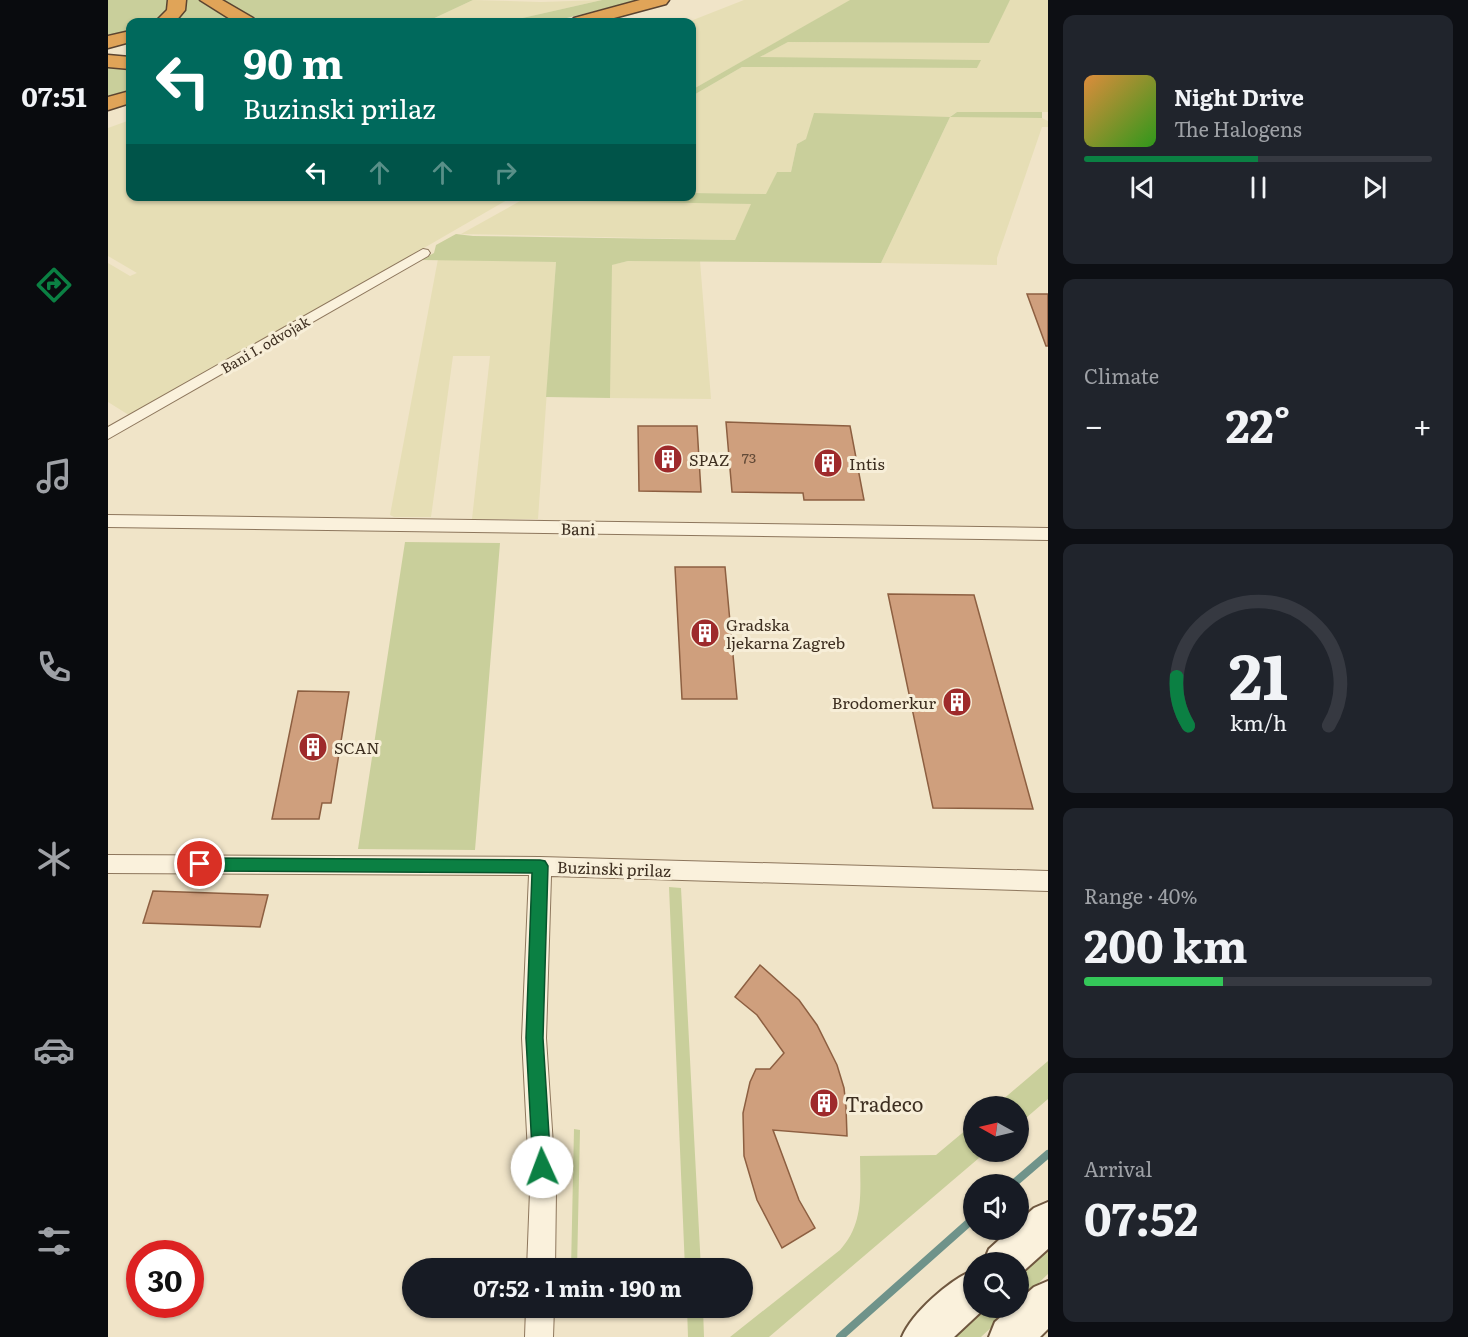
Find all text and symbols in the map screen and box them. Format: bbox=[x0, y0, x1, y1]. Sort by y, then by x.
text: 90 m bbox=[243, 30, 343, 92]
icon: left bbox=[144, 42, 222, 120]
text: 07:51 bbox=[21, 75, 87, 115]
text: Night Drive bbox=[1174, 80, 1304, 113]
text: Buzinski prilaz bbox=[243, 87, 436, 127]
text: The Halogens bbox=[1174, 113, 1302, 143]
icon: left bbox=[300, 156, 333, 189]
icon: ahead bbox=[363, 156, 396, 189]
icon: ahead bbox=[426, 156, 459, 189]
icon: right bbox=[489, 156, 522, 189]
icon: previous bbox=[1126, 171, 1159, 204]
icon: pause bbox=[1242, 171, 1275, 204]
icon: next bbox=[1358, 171, 1391, 204]
icon: directions bbox=[33, 264, 75, 306]
street label: Bani I. odvojak bbox=[217, 310, 313, 377]
text: Climate bbox=[1084, 360, 1159, 390]
text: 22° bbox=[1225, 390, 1291, 457]
text: − bbox=[1084, 399, 1103, 448]
text: + bbox=[1413, 399, 1432, 448]
building icon: SPAZ bbox=[652, 443, 684, 475]
place label: SPAZ bbox=[689, 447, 730, 471]
house number: 73 bbox=[742, 447, 756, 467]
building icon: Intis bbox=[812, 447, 844, 479]
place label: Intis bbox=[849, 451, 885, 475]
icon: music bbox=[33, 455, 75, 497]
street label: Bani bbox=[560, 516, 596, 540]
place label: Gradska ljekarna Zagreb bbox=[726, 612, 845, 654]
building icon: Gradska ljekarna Zagreb bbox=[689, 617, 721, 649]
text: 21 bbox=[1228, 627, 1288, 719]
icon: phone bbox=[33, 646, 75, 688]
building icon: Brodomerkur bbox=[941, 686, 973, 718]
place label: Brodomerkur bbox=[832, 690, 936, 714]
text: km/h bbox=[1229, 706, 1287, 738]
building icon: SCAN bbox=[297, 731, 329, 763]
place label: SCAN bbox=[334, 735, 380, 759]
icon: climate bbox=[33, 838, 75, 880]
pin bbox=[174, 838, 225, 889]
icon: arrive bbox=[183, 847, 216, 880]
street label: Buzinski prilaz bbox=[557, 854, 672, 882]
text: Range · 40% bbox=[1084, 880, 1197, 910]
text: 200 km bbox=[1084, 910, 1248, 977]
icon: car bbox=[33, 1029, 75, 1071]
building icon: Tradeco bbox=[808, 1087, 840, 1119]
place label: Tradeco bbox=[845, 1088, 923, 1118]
north arrow bbox=[963, 1096, 1029, 1162]
map controls bbox=[963, 1096, 1029, 1318]
position arrow bbox=[510, 1135, 574, 1199]
text: Arrival bbox=[1084, 1153, 1152, 1183]
button: sound bbox=[963, 1174, 1029, 1240]
text: 07:52 bbox=[1084, 1183, 1198, 1250]
icon: filters bbox=[33, 1220, 75, 1262]
speed limit sign: 30 bbox=[126, 1240, 204, 1318]
button: search bbox=[963, 1252, 1029, 1318]
text: 07:52 · 1 min · 190 m bbox=[473, 1271, 682, 1304]

